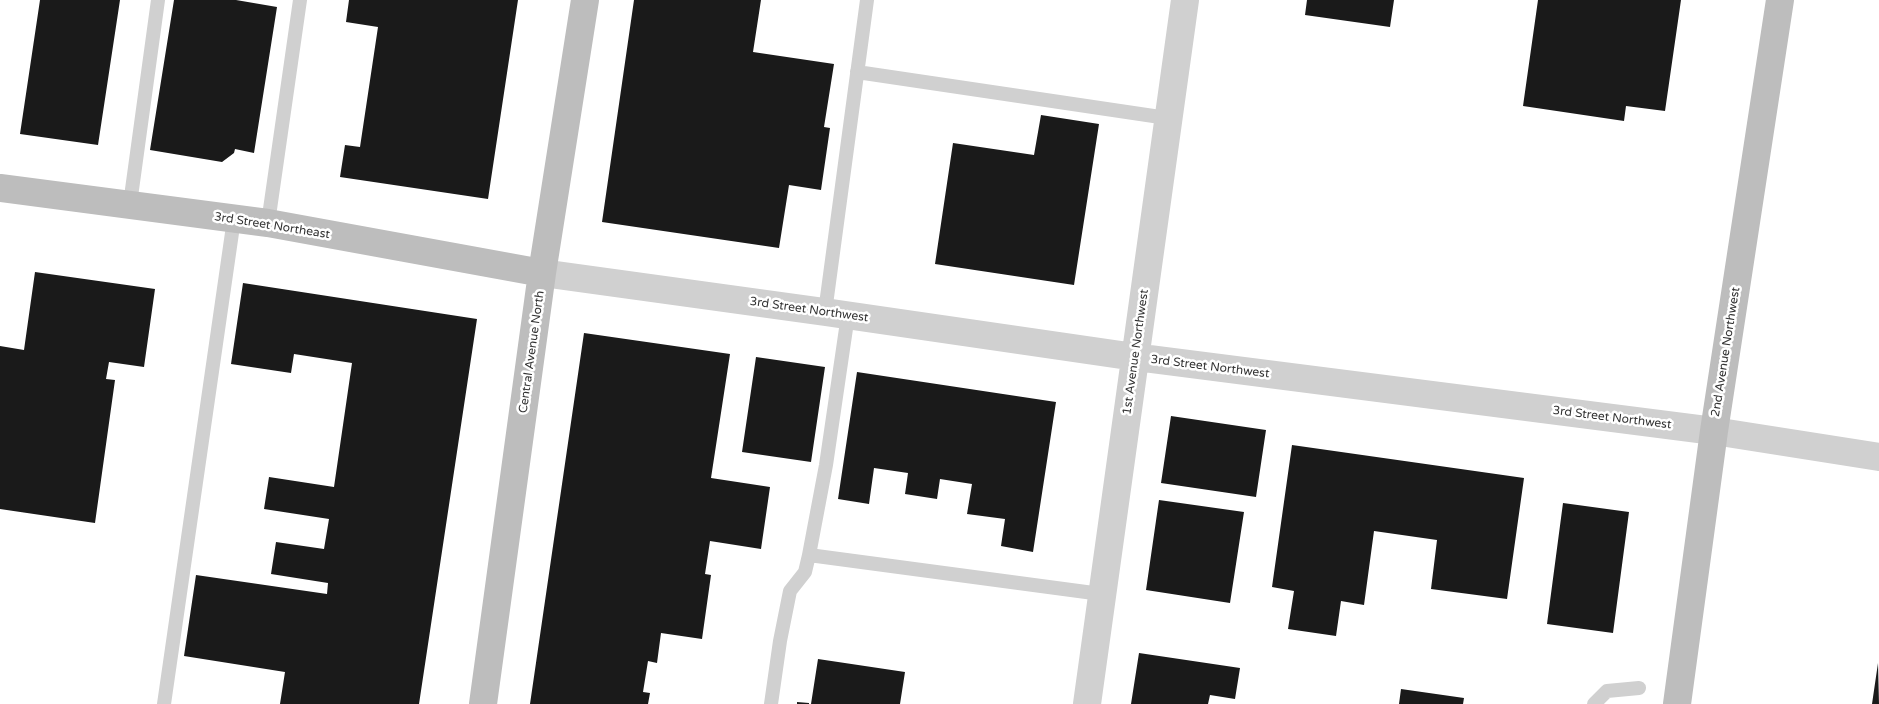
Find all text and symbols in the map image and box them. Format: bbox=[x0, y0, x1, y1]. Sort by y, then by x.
street label: 3rd Street Northeast bbox=[213, 210, 331, 242]
street label: 2nd Avenue Northwest bbox=[1709, 286, 1743, 418]
street label: 1st Avenue Northwest bbox=[1120, 288, 1152, 416]
street label: Central Avenue North bbox=[516, 290, 548, 414]
street label: 3rd Street Northwest bbox=[749, 295, 869, 325]
street label: 3rd Street Northwest bbox=[1150, 353, 1270, 381]
street label: 3rd Street Northwest bbox=[1552, 404, 1672, 432]

